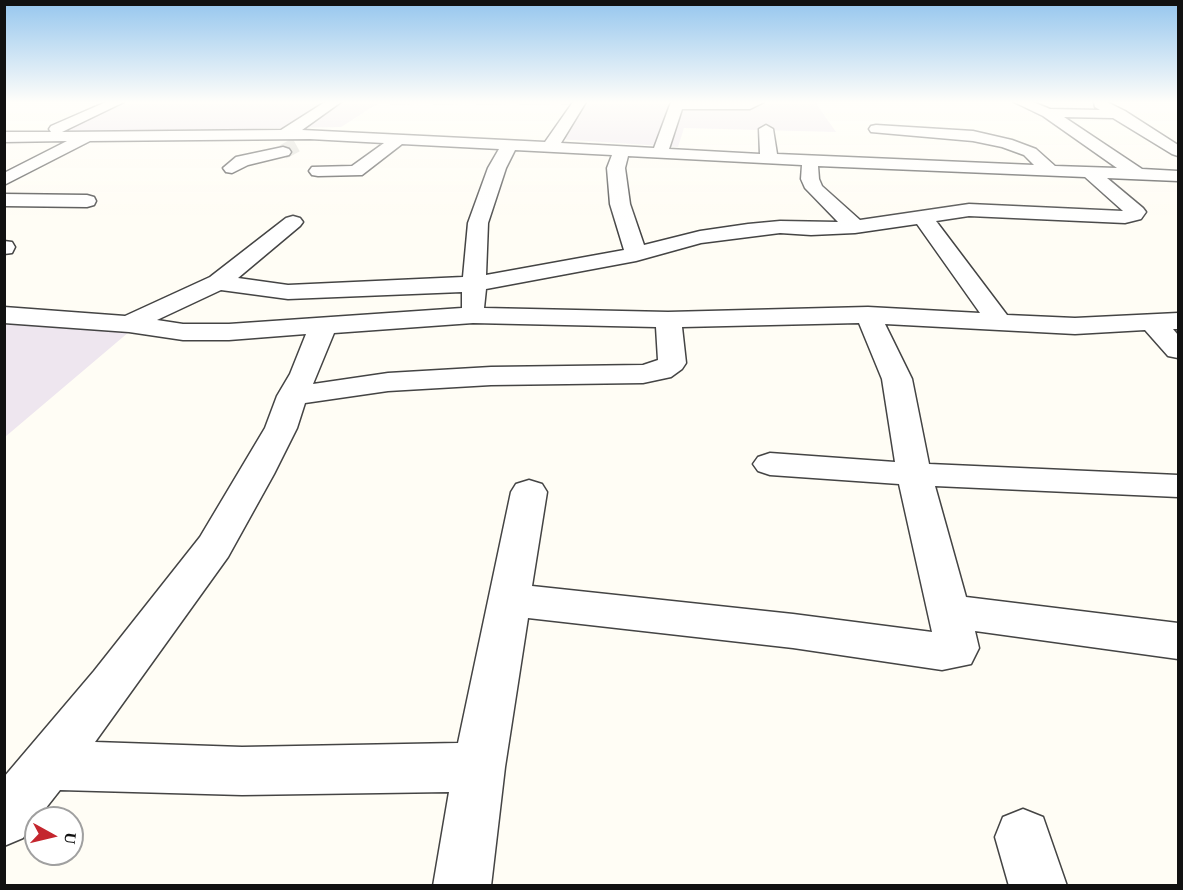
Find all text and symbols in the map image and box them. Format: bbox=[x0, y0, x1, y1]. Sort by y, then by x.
north arrow bbox=[24, 806, 84, 866]
text: U bbox=[61, 831, 80, 845]

